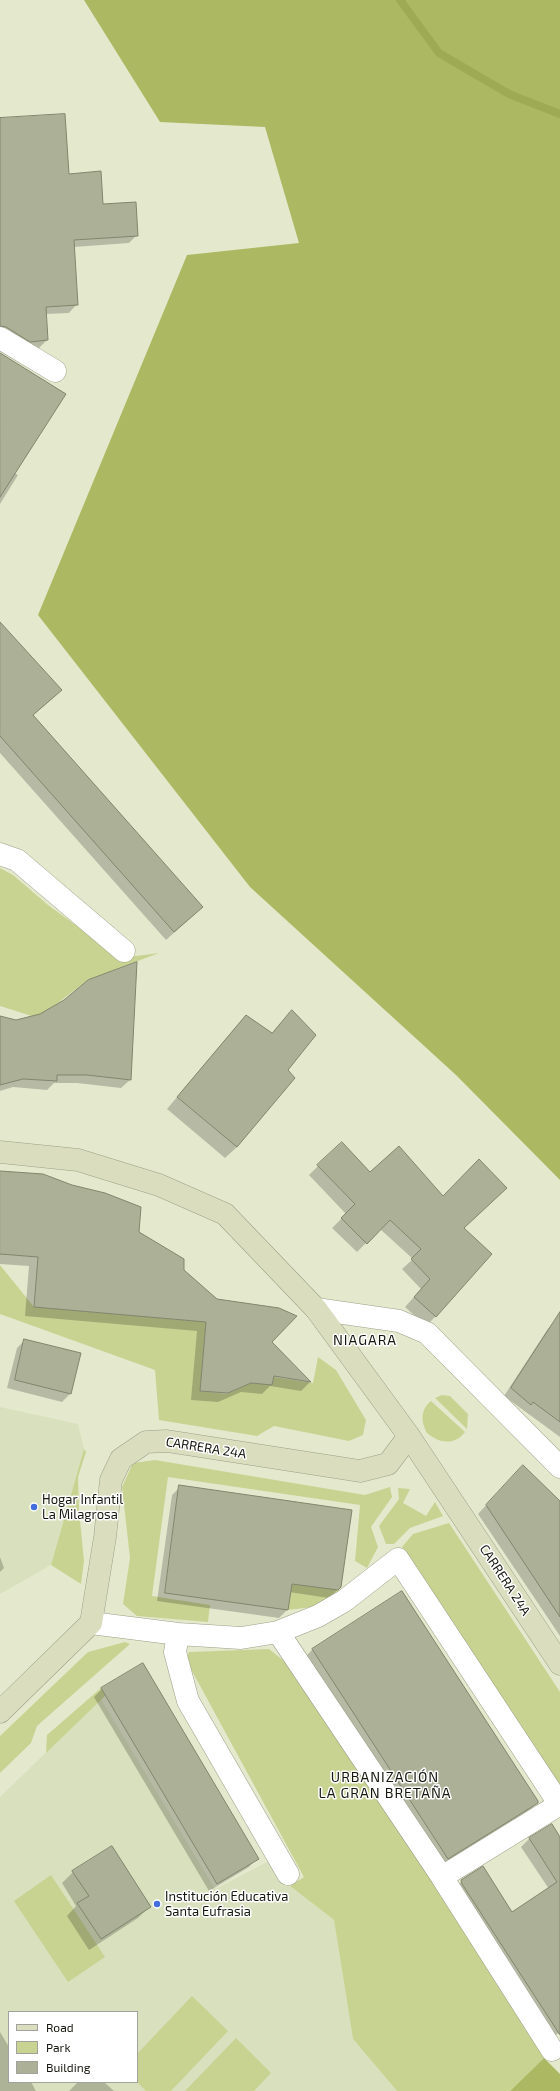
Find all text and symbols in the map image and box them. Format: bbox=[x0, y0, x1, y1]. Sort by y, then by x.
district label: NIAGARA bbox=[333, 1332, 397, 1348]
street label: CARRERA 24A bbox=[165, 1434, 247, 1462]
place label: Hogar Infantil La Milagrosa bbox=[42, 1492, 123, 1523]
marker: Hogar Infantil La Milagrosa bbox=[29, 1502, 39, 1512]
street label: CARRERA 24A bbox=[476, 1542, 534, 1618]
district label: URBANIZACIÓN LA GRAN BRETAÑA bbox=[319, 1769, 451, 1802]
place label: Institución Educativa Santa Eufrasia bbox=[165, 1889, 288, 1920]
marker: Institución Educativa Santa Eufrasia bbox=[152, 1899, 162, 1909]
legend bbox=[8, 2011, 138, 2083]
text: Road bbox=[46, 2020, 74, 2034]
text: Park bbox=[46, 2040, 71, 2054]
text: Building bbox=[46, 2060, 90, 2074]

